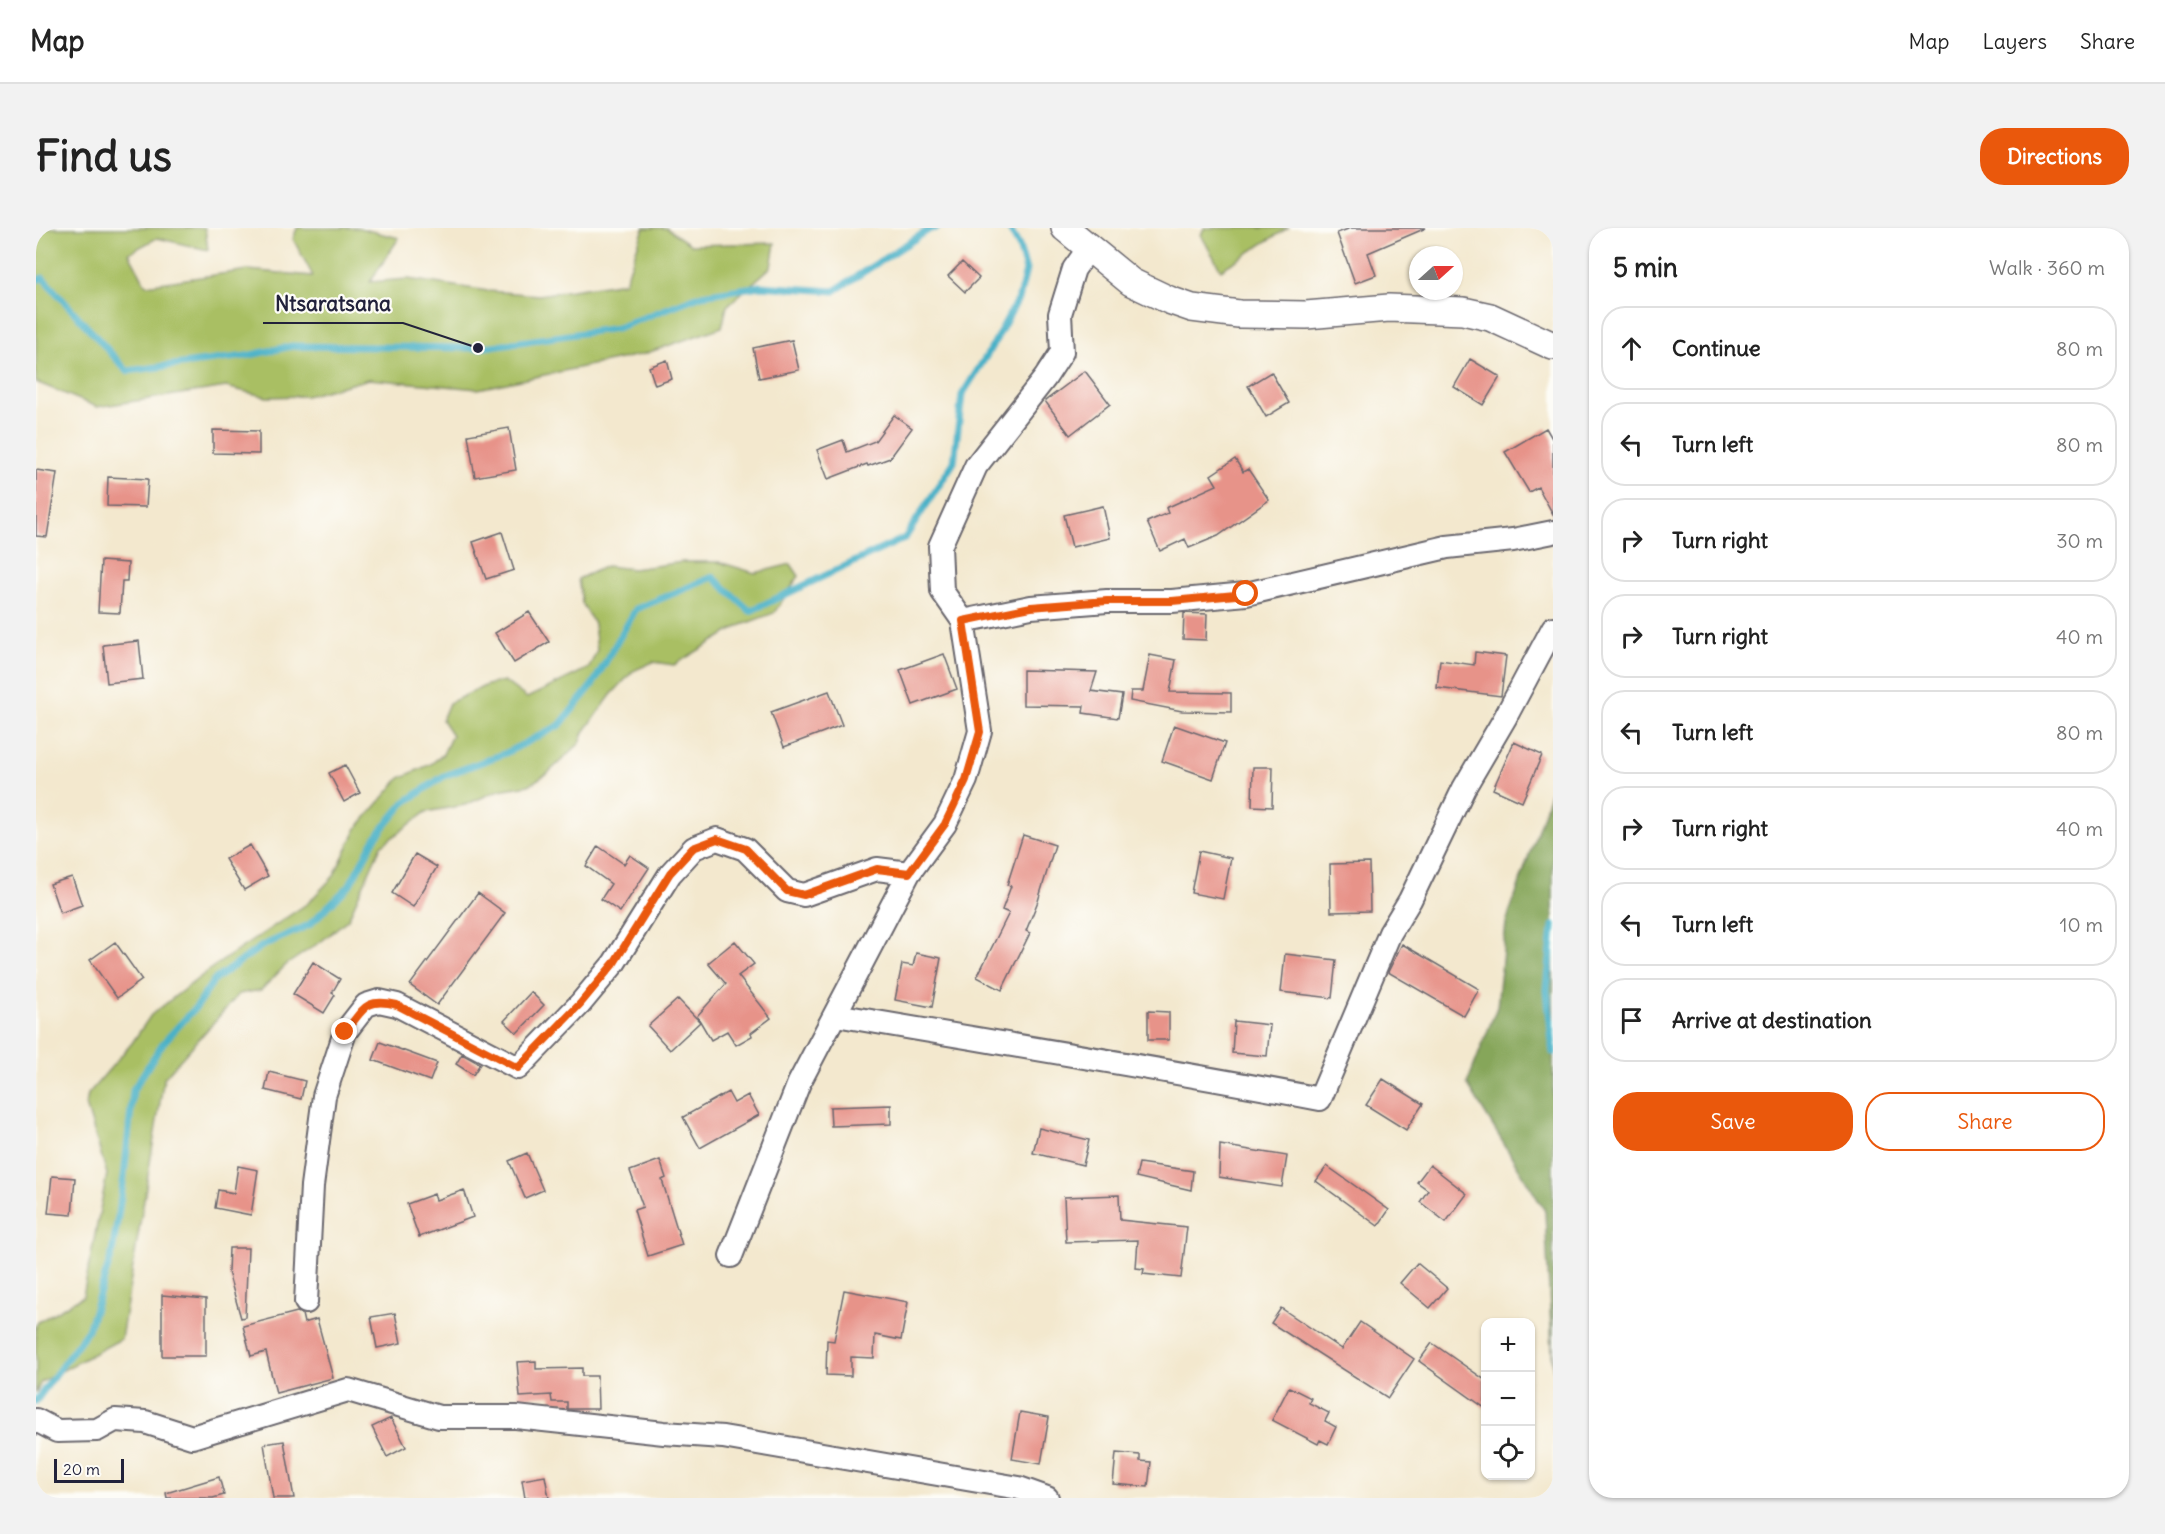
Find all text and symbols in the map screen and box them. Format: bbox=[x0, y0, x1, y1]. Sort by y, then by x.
text: Map bbox=[30, 23, 84, 59]
text: Map bbox=[1909, 28, 1949, 55]
text: Layers bbox=[1982, 28, 2047, 55]
text: Share bbox=[2080, 28, 2135, 55]
button: Directions bbox=[1980, 128, 2129, 185]
text: Find us bbox=[36, 130, 172, 182]
north arrow bbox=[1409, 246, 1463, 300]
text: 5 min bbox=[1613, 251, 1678, 284]
text: Walk · 360 m bbox=[1989, 255, 2105, 280]
callout: Ntsaratsana bbox=[263, 284, 403, 323]
text: Ntsaratsana bbox=[275, 290, 391, 317]
icon: ahead bbox=[1615, 332, 1648, 365]
text: Continue bbox=[1672, 334, 1761, 362]
text: 80 m bbox=[2056, 336, 2103, 361]
icon: left bbox=[1615, 428, 1648, 461]
text: Turn left bbox=[1672, 430, 1753, 458]
text: 80 m bbox=[2056, 432, 2103, 457]
icon: right bbox=[1615, 524, 1648, 557]
text: Turn right bbox=[1672, 526, 1768, 554]
text: 30 m bbox=[2056, 528, 2103, 553]
route start bbox=[1232, 580, 1258, 606]
icon: right bbox=[1615, 620, 1648, 653]
text: Turn right bbox=[1672, 622, 1768, 650]
text: 40 m bbox=[2056, 624, 2103, 649]
icon: left bbox=[1615, 716, 1648, 749]
text: Turn left bbox=[1672, 718, 1753, 746]
text: 80 m bbox=[2056, 720, 2103, 745]
icon: right bbox=[1615, 812, 1648, 845]
text: Turn right bbox=[1672, 814, 1768, 842]
text: 40 m bbox=[2056, 816, 2103, 841]
icon: left bbox=[1615, 908, 1648, 941]
text: Turn left bbox=[1672, 910, 1753, 938]
text: 10 m bbox=[2060, 912, 2103, 937]
icon: arrive bbox=[1615, 1004, 1648, 1037]
text: Arrive at destination bbox=[1672, 1006, 1872, 1034]
route end bbox=[331, 1018, 357, 1044]
button: Save bbox=[1613, 1092, 1853, 1151]
button: Share bbox=[1865, 1092, 2105, 1151]
map controls bbox=[1481, 1318, 1535, 1480]
button: + bbox=[1481, 1318, 1535, 1372]
button: − bbox=[1481, 1372, 1535, 1426]
button: locate bbox=[1481, 1426, 1535, 1480]
scale bar bbox=[54, 1456, 124, 1484]
text: 20 m bbox=[63, 1459, 100, 1479]

